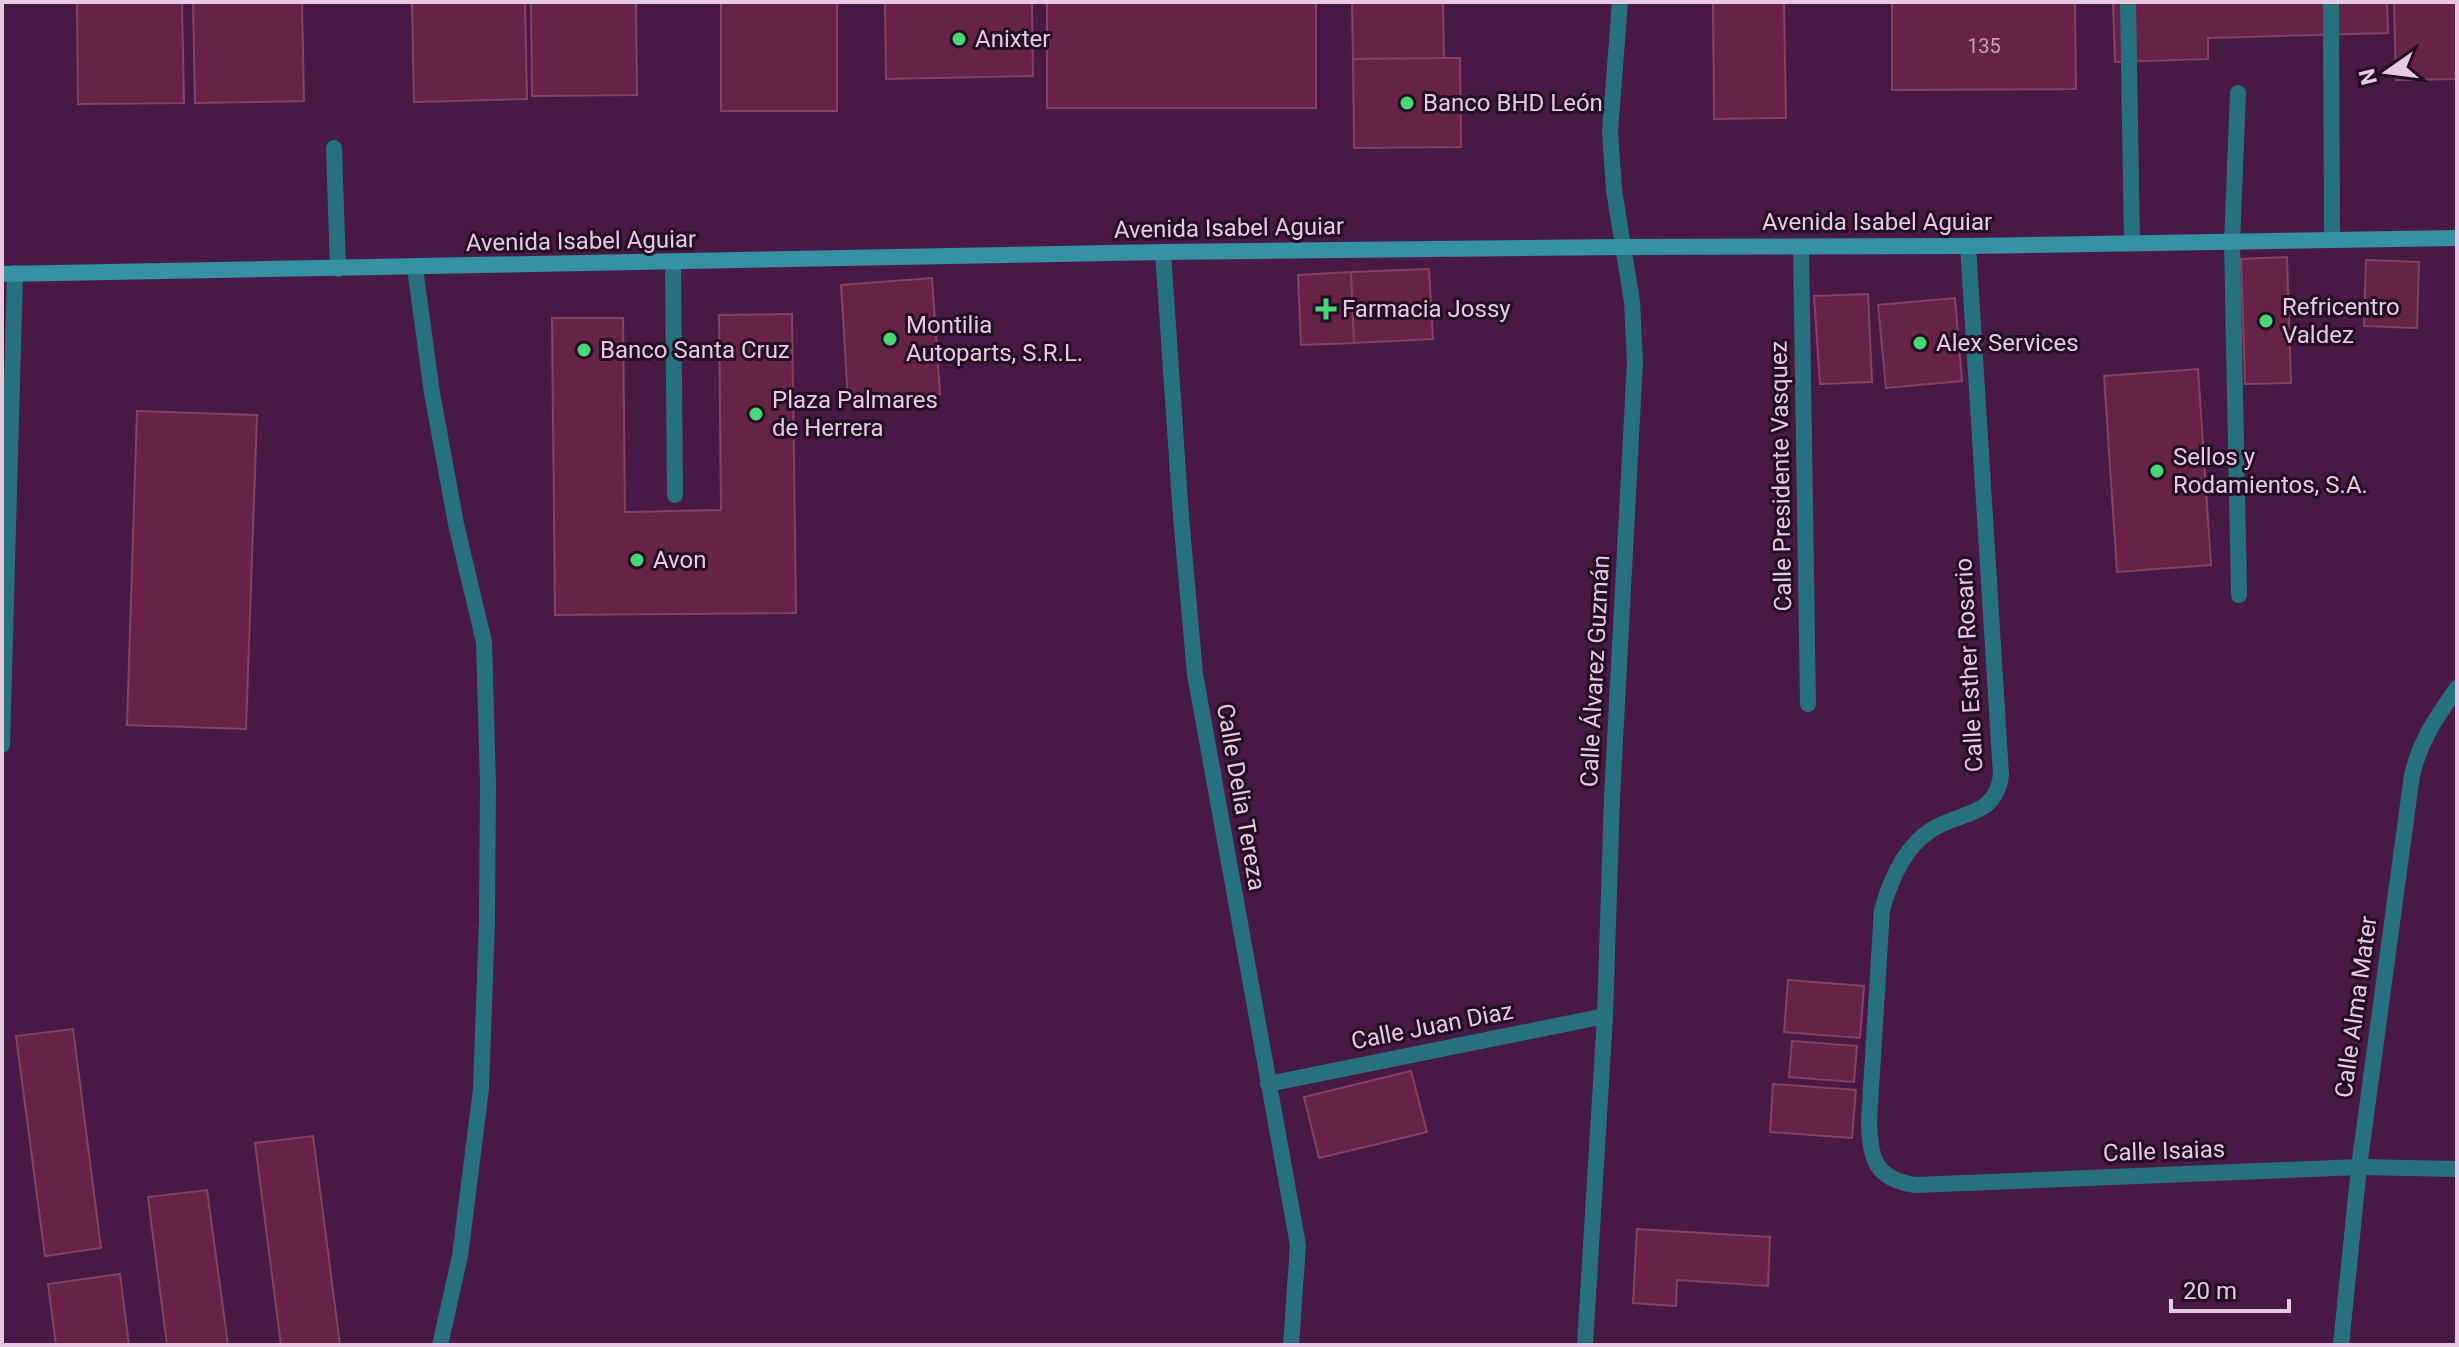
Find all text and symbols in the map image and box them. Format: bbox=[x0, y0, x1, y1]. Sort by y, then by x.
place label: Anixter bbox=[975, 25, 1050, 53]
marker: Anixter bbox=[950, 30, 968, 48]
north arrow bbox=[2347, 32, 2427, 112]
house number: 135 bbox=[1967, 34, 2001, 58]
text: N bbox=[2354, 66, 2382, 87]
place label: Banco BHD León bbox=[1423, 89, 1603, 117]
marker: Banco BHD León bbox=[1398, 94, 1416, 112]
street label: Avenida Isabel Aguiar bbox=[1762, 208, 1992, 236]
street label: Avenida Isabel Aguiar bbox=[1114, 212, 1344, 244]
street label: Avenida Isabel Aguiar bbox=[466, 225, 696, 257]
place label: Refricentro Valdez bbox=[2282, 293, 2400, 349]
place label: Farmacia Jossy bbox=[1342, 295, 1511, 323]
marker: Farmacia Jossy bbox=[1317, 300, 1335, 318]
place label: Montilia Autoparts, S.R.L. bbox=[906, 311, 1083, 367]
marker: Refricentro Valdez bbox=[2257, 312, 2275, 330]
place label: Alex Services bbox=[1936, 329, 2079, 357]
marker: Montilia Autoparts, S.R.L. bbox=[881, 330, 899, 348]
marker: Alex Services bbox=[1911, 334, 1929, 352]
place label: Banco Santa Cruz bbox=[600, 336, 790, 364]
street label: Calle Presidente Vasquez bbox=[1765, 340, 1797, 612]
marker: Banco Santa Cruz bbox=[575, 341, 593, 359]
place label: Plaza Palmares de Herrera bbox=[772, 386, 938, 442]
marker: Plaza Palmares de Herrera bbox=[747, 405, 765, 423]
place label: Sellos y Rodamientos, S.A. bbox=[2173, 443, 2368, 499]
marker: Sellos y Rodamientos, S.A. bbox=[2148, 462, 2166, 480]
place label: Avon bbox=[653, 546, 706, 574]
marker: Avon bbox=[628, 551, 646, 569]
street label: Calle Álvarez Guzmán bbox=[1575, 554, 1615, 788]
street label: Calle Esther Rosario bbox=[1949, 557, 1989, 773]
street label: Calle Delia Tereza bbox=[1211, 701, 1271, 893]
street label: Calle Alma Mater bbox=[2329, 914, 2383, 1100]
street label: Calle Juan Diaz bbox=[1349, 997, 1515, 1055]
street label: Calle Isaias bbox=[2102, 1135, 2226, 1167]
scale bar bbox=[2171, 1263, 2289, 1313]
text: 20 m bbox=[2183, 1277, 2237, 1305]

